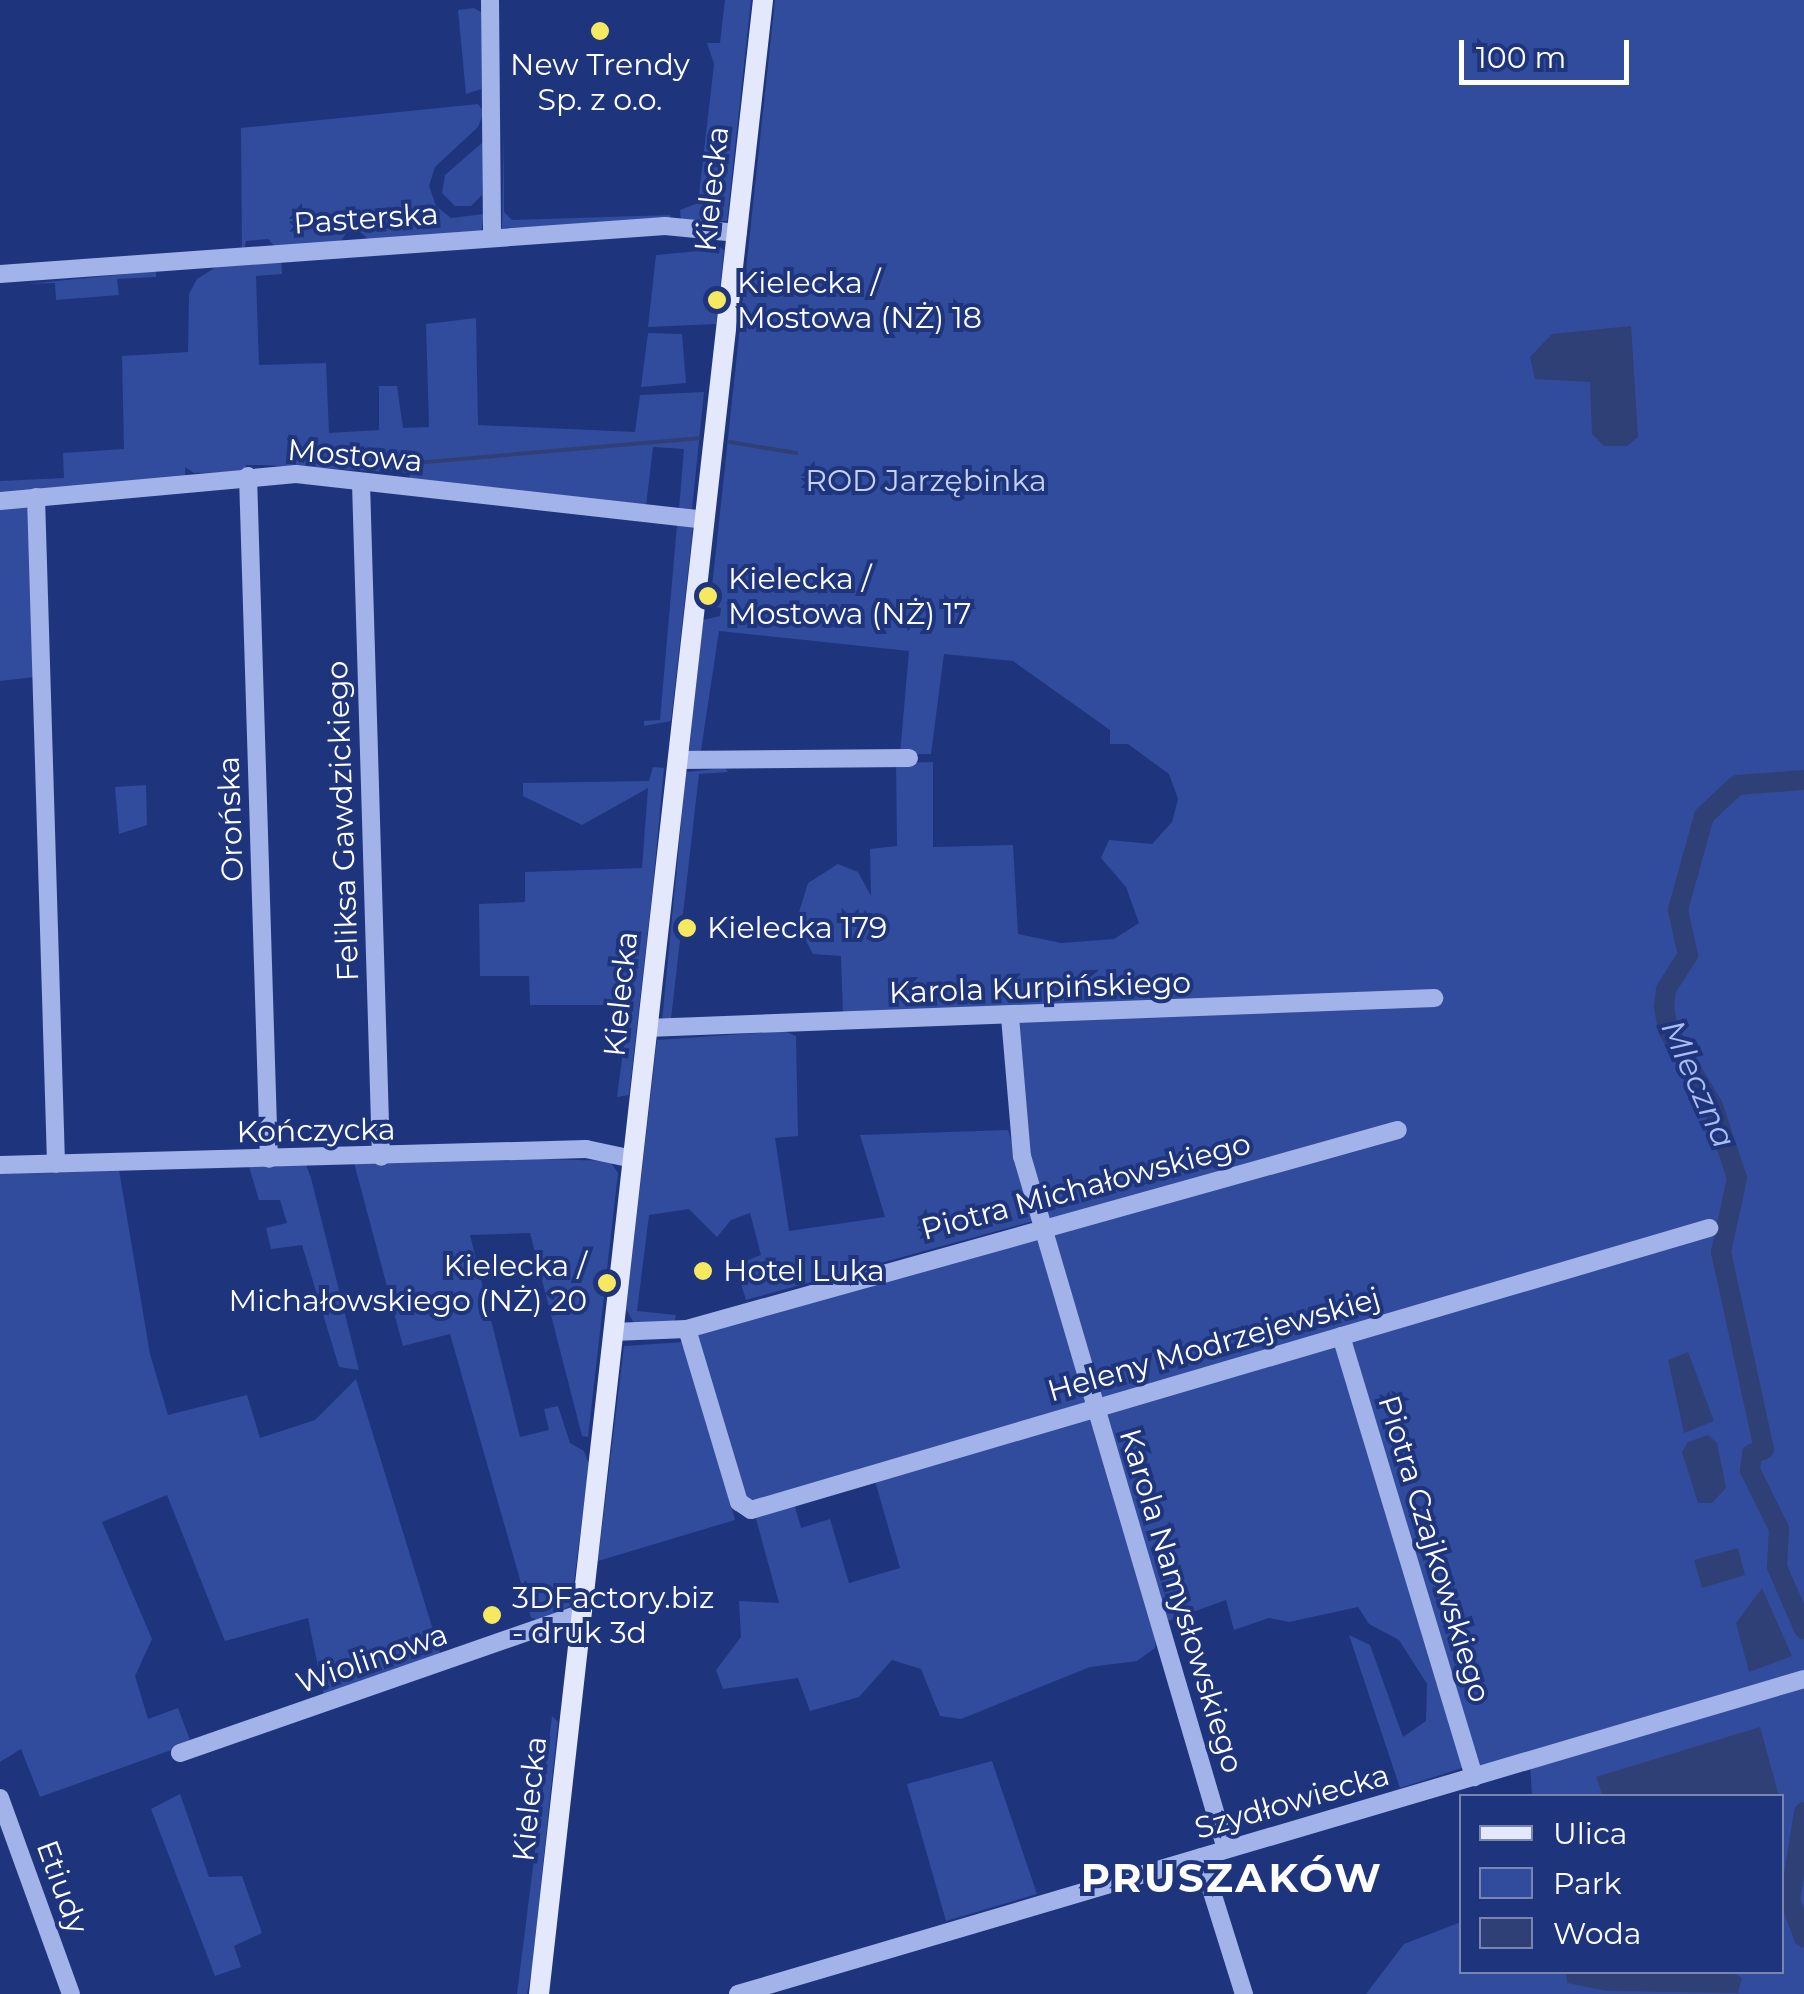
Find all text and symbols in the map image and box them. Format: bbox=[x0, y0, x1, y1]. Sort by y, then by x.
marker: New Trendy Sp. z o.o. bbox=[589, 20, 611, 42]
scale bar bbox=[1464, 20, 1634, 82]
text: 100 m bbox=[1476, 39, 1566, 76]
place label: New Trendy Sp. z o.o. bbox=[510, 47, 690, 118]
street label: Kielecka bbox=[688, 125, 736, 253]
street label: Pasterska bbox=[292, 196, 440, 242]
place label: Kielecka / Mostowa (NŻ) 18 bbox=[737, 265, 982, 336]
marker: Kielecka / Mostowa (NŻ) 18 bbox=[706, 289, 728, 311]
street label: Mostowa bbox=[286, 432, 424, 480]
park label: ROD Jarzębinka bbox=[805, 463, 1047, 499]
place label: Kielecka / Mostowa (NŻ) 17 bbox=[728, 561, 971, 632]
marker: Kielecka / Mostowa (NŻ) 17 bbox=[697, 585, 719, 607]
street label: Feliksa Gawdzickiego bbox=[319, 660, 367, 982]
street label: Orońska bbox=[211, 755, 251, 883]
place label: Kielecka 179 bbox=[707, 910, 887, 946]
marker: Kielecka 179 bbox=[676, 917, 698, 939]
street label: Kielecka bbox=[597, 930, 645, 1058]
street label: Karola Kurpińskiego bbox=[888, 965, 1192, 1011]
water label: Mleczna bbox=[1653, 1014, 1743, 1154]
street label: Kończycka bbox=[236, 1112, 396, 1150]
street label: Piotra Michałowskiego bbox=[917, 1126, 1255, 1248]
place label: Kielecka / Michałowskiego (NŻ) 20 bbox=[228, 1248, 587, 1318]
place label: Hotel Luka bbox=[723, 1253, 885, 1289]
marker: Hotel Luka bbox=[692, 1260, 714, 1282]
marker: Kielecka / Michałowskiego (NŻ) 20 bbox=[596, 1272, 618, 1294]
street label: Heleny Modrzejewskiej bbox=[1044, 1280, 1384, 1410]
street label: Piotra Czajkowskiego bbox=[1370, 1391, 1498, 1707]
street label: Karola Namysłowskiego bbox=[1111, 1425, 1251, 1777]
place label: 3DFactory.biz - druk 3d bbox=[512, 1580, 714, 1650]
marker: 3DFactory.biz - druk 3d bbox=[481, 1604, 503, 1626]
street label: Wiolinowa bbox=[291, 1616, 453, 1702]
street label: Kielecka bbox=[506, 1735, 554, 1863]
street label: Szydłowiecka bbox=[1191, 1757, 1393, 1847]
legend bbox=[1459, 1794, 1784, 1974]
text: Ulica bbox=[1553, 1815, 1628, 1852]
street label: Etiudy bbox=[29, 1836, 95, 1938]
district label: PRUSZAKÓW bbox=[1081, 1854, 1383, 1902]
text: Park bbox=[1553, 1865, 1622, 1902]
text: Woda bbox=[1553, 1915, 1642, 1952]

